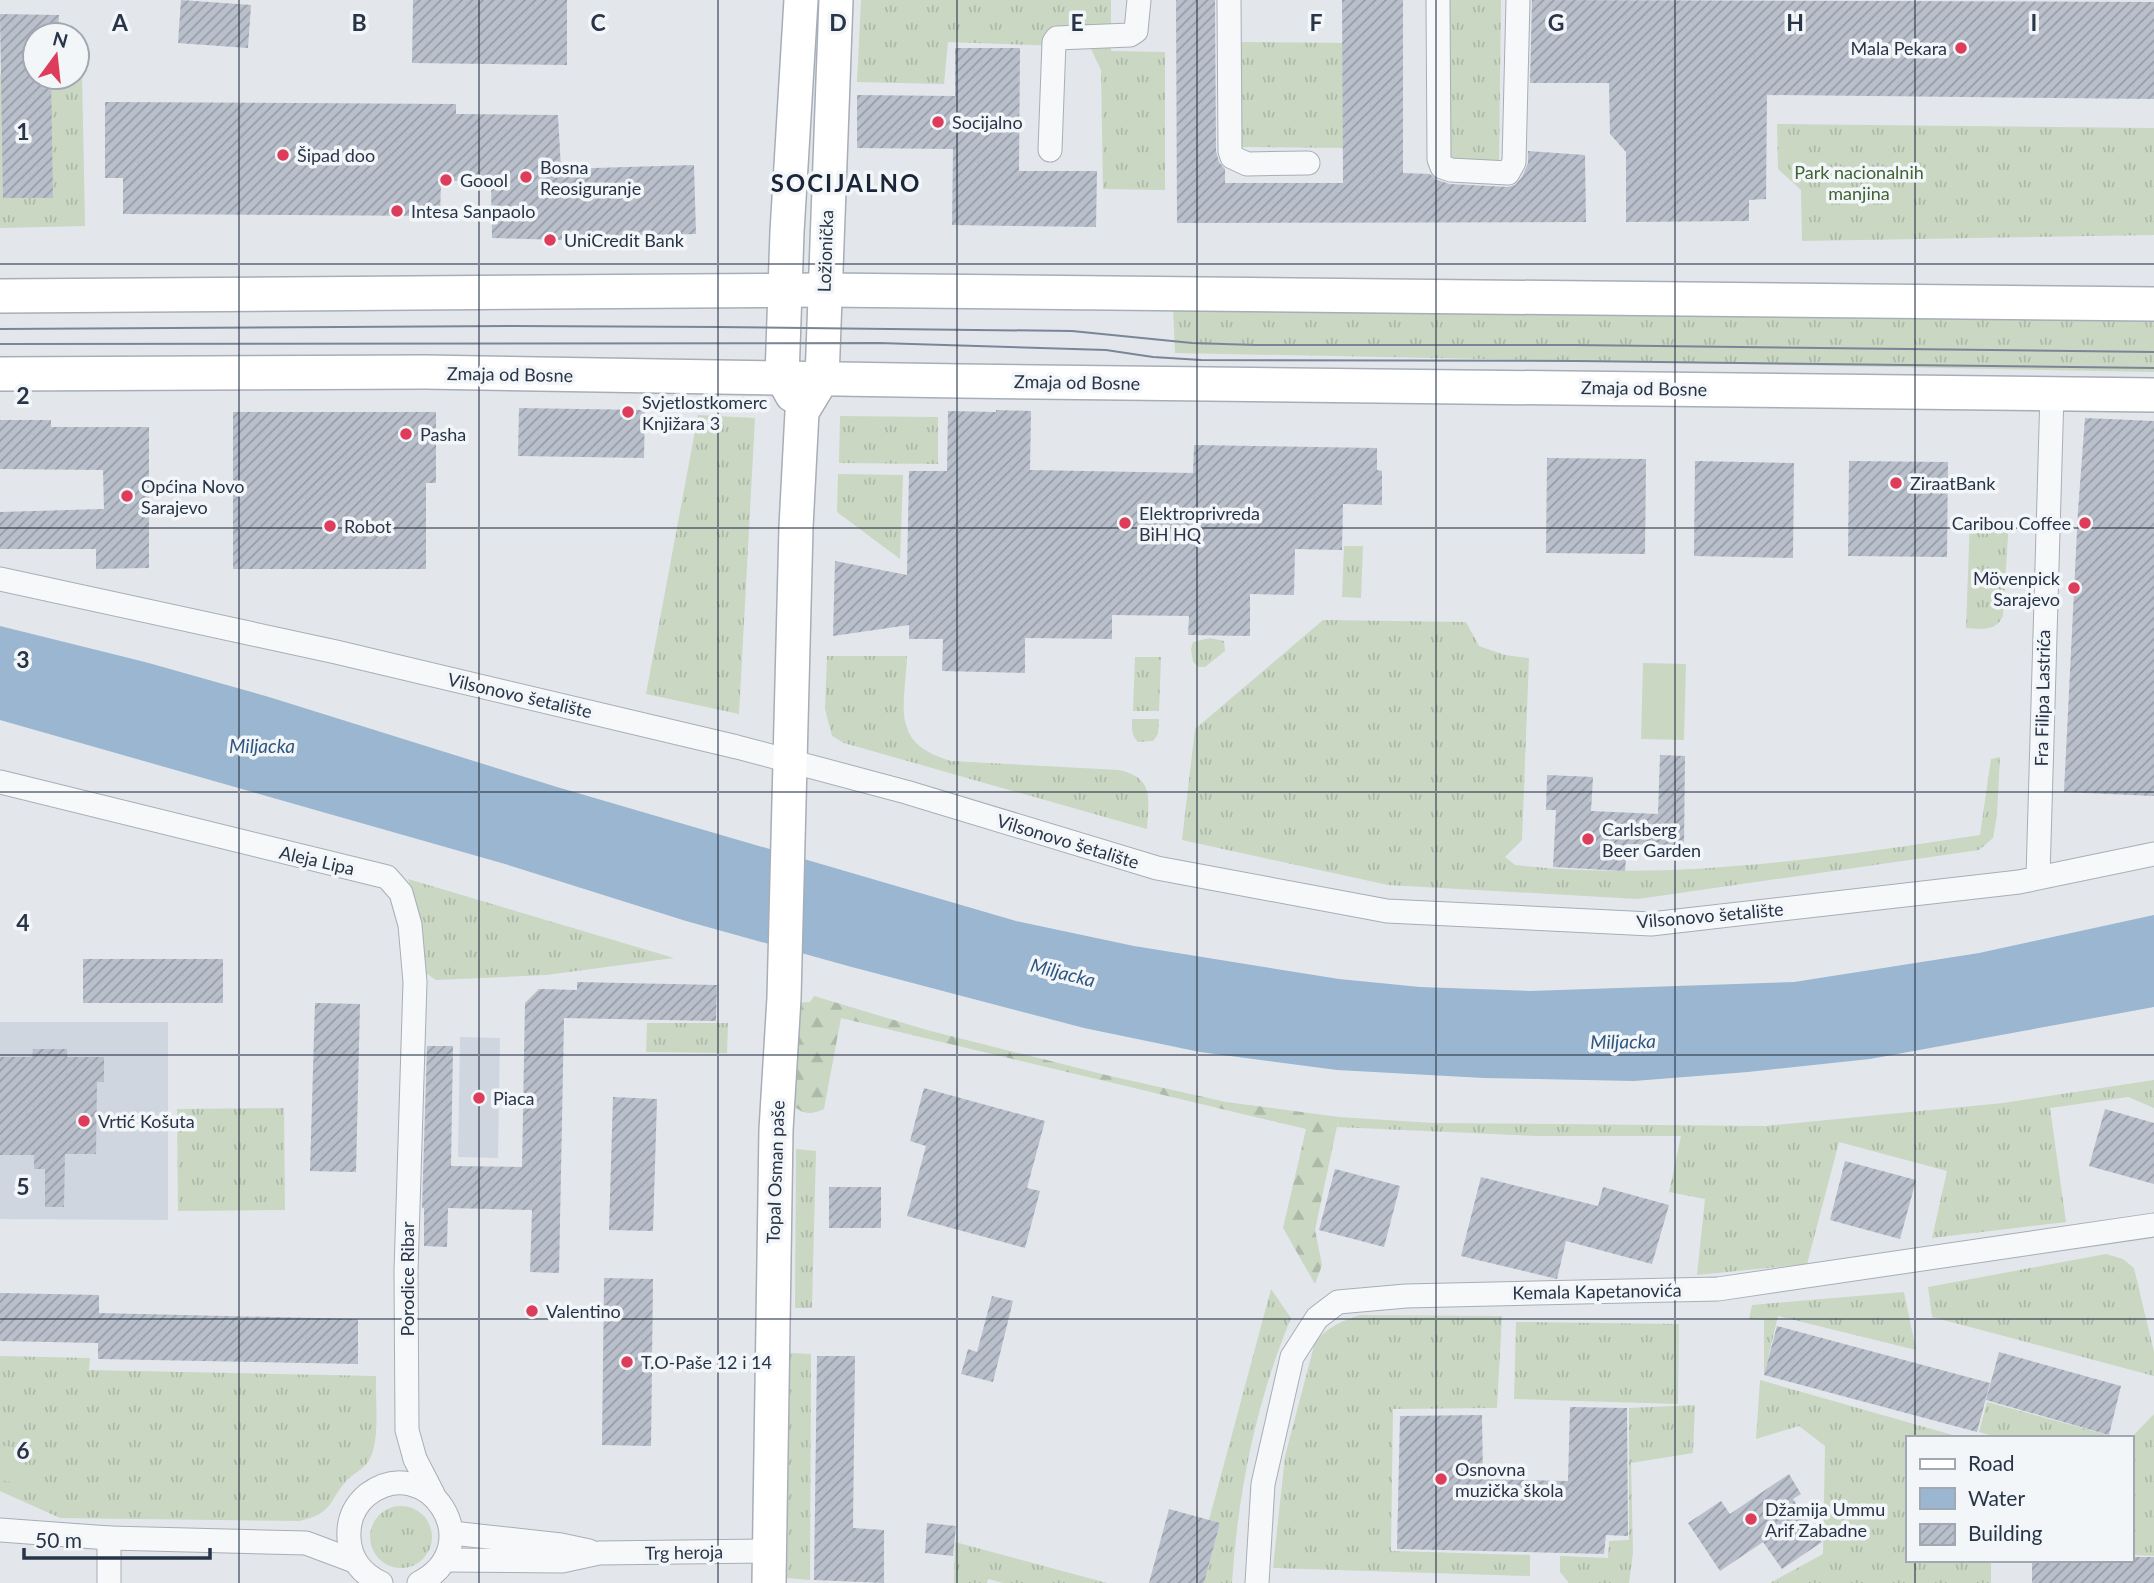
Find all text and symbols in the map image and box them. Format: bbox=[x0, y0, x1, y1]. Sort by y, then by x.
text: A bbox=[111, 8, 129, 36]
text: B bbox=[351, 8, 367, 36]
text: C bbox=[590, 8, 606, 36]
text: D bbox=[829, 8, 847, 36]
text: E bbox=[1070, 8, 1084, 36]
text: F bbox=[1309, 8, 1323, 36]
text: G bbox=[1548, 8, 1564, 36]
text: H bbox=[1786, 8, 1804, 36]
text: I bbox=[2031, 8, 2037, 36]
north arrow bbox=[21, 21, 91, 91]
text: N bbox=[50, 26, 71, 52]
place label: Mala Pekara bbox=[1851, 37, 1947, 59]
marker: Mala Pekara bbox=[1953, 40, 1969, 56]
place label: Socijalno bbox=[952, 111, 1023, 133]
marker: Socijalno bbox=[930, 114, 946, 130]
text: 1 bbox=[16, 117, 30, 145]
place label: Šipad doo bbox=[297, 144, 375, 166]
marker: Šipad doo bbox=[275, 147, 291, 163]
place label: Bosna Reosiguranje bbox=[540, 156, 641, 199]
park label: Park nacionalnih manjina bbox=[1794, 161, 1924, 204]
district label: SOCIJALNO bbox=[771, 168, 921, 197]
place label: Goool bbox=[460, 169, 508, 191]
marker: Bosna Reosiguranje bbox=[518, 169, 534, 185]
marker: Goool bbox=[438, 172, 454, 188]
place label: Intesa Sanpaolo bbox=[411, 200, 535, 222]
marker: Intesa Sanpaolo bbox=[389, 203, 405, 219]
street label: Ložionička bbox=[813, 209, 837, 293]
place label: UniCredit Bank bbox=[564, 229, 685, 251]
marker: UniCredit Bank bbox=[542, 232, 558, 248]
street label: Zmaja od Bosne bbox=[447, 362, 573, 386]
street label: Zmaja od Bosne bbox=[1014, 370, 1140, 394]
street label: Zmaja od Bosne bbox=[1581, 376, 1707, 400]
text: 2 bbox=[16, 381, 30, 409]
place label: Svjetlostkomerc Knjižara 3 bbox=[642, 391, 768, 434]
marker: Svjetlostkomerc Knjižara 3 bbox=[620, 404, 636, 420]
place label: Pasha bbox=[420, 423, 466, 445]
marker: Pasha bbox=[398, 426, 414, 442]
place label: ZiraatBank bbox=[1910, 472, 1996, 494]
place label: Općina Novo Sarajevo bbox=[141, 475, 245, 518]
marker: ZiraatBank bbox=[1888, 475, 1904, 491]
marker: Općina Novo Sarajevo bbox=[119, 488, 135, 504]
place label: Elektroprivreda BiH HQ bbox=[1139, 502, 1260, 545]
place label: Caribou Coffee bbox=[1952, 512, 2071, 534]
place label: Robot bbox=[344, 515, 392, 537]
marker: Elektroprivreda BiH HQ bbox=[1117, 515, 1133, 531]
marker: Caribou Coffee bbox=[2077, 515, 2093, 531]
marker: Robot bbox=[322, 518, 338, 534]
place label: Mövenpick Sarajevo bbox=[1973, 567, 2061, 610]
marker: Mövenpick Sarajevo bbox=[2066, 580, 2082, 596]
street label: Fra Filipa Lastrića bbox=[2030, 629, 2054, 767]
text: 3 bbox=[16, 645, 30, 673]
street label: Vilsonovo šetalište bbox=[446, 668, 594, 722]
water label: Miljacka bbox=[229, 734, 295, 757]
street label: Vilsonovo šetalište bbox=[994, 809, 1142, 873]
place label: Carlsberg Beer Garden bbox=[1602, 818, 1701, 861]
marker: Carlsberg Beer Garden bbox=[1580, 831, 1596, 847]
street label: Aleja Lipa bbox=[277, 841, 357, 879]
street label: Vilsonovo šetalište bbox=[1636, 898, 1784, 932]
text: 4 bbox=[16, 908, 30, 936]
water label: Miljacka bbox=[1028, 953, 1098, 991]
water label: Miljacka bbox=[1590, 1029, 1656, 1053]
place label: Piaca bbox=[493, 1087, 535, 1109]
marker: Piaca bbox=[471, 1090, 487, 1106]
street label: Topal Osman paše bbox=[762, 1100, 788, 1244]
place label: Vrtić Košuta bbox=[98, 1110, 195, 1132]
marker: Vrtić Košuta bbox=[76, 1113, 92, 1129]
text: 5 bbox=[16, 1172, 30, 1200]
street label: Porodice Ribar bbox=[396, 1221, 418, 1336]
street label: Kemala Kapetanovića bbox=[1512, 1279, 1682, 1303]
place label: Valentino bbox=[546, 1300, 621, 1322]
marker: Valentino bbox=[524, 1303, 540, 1319]
place label: T.O-Paše 12 i 14 bbox=[641, 1351, 772, 1373]
marker: T.O-Paše 12 i 14 bbox=[619, 1354, 635, 1370]
text: 6 bbox=[16, 1436, 30, 1464]
legend bbox=[1906, 1436, 2133, 1562]
text: Road bbox=[1968, 1450, 2015, 1475]
place label: Osnovna muzička škola bbox=[1455, 1458, 1563, 1501]
marker: Osnovna muzička škola bbox=[1433, 1471, 1449, 1487]
text: Water bbox=[1968, 1485, 2025, 1510]
place label: Džamija Ummu Arif Zabadne bbox=[1765, 1498, 1885, 1541]
marker: Džamija Ummu Arif Zabadne bbox=[1743, 1511, 1759, 1527]
scale bar bbox=[24, 1516, 210, 1560]
text: Building bbox=[1968, 1520, 2043, 1545]
text: 50 m bbox=[35, 1527, 82, 1552]
street label: Trg heroja bbox=[645, 1540, 723, 1564]

